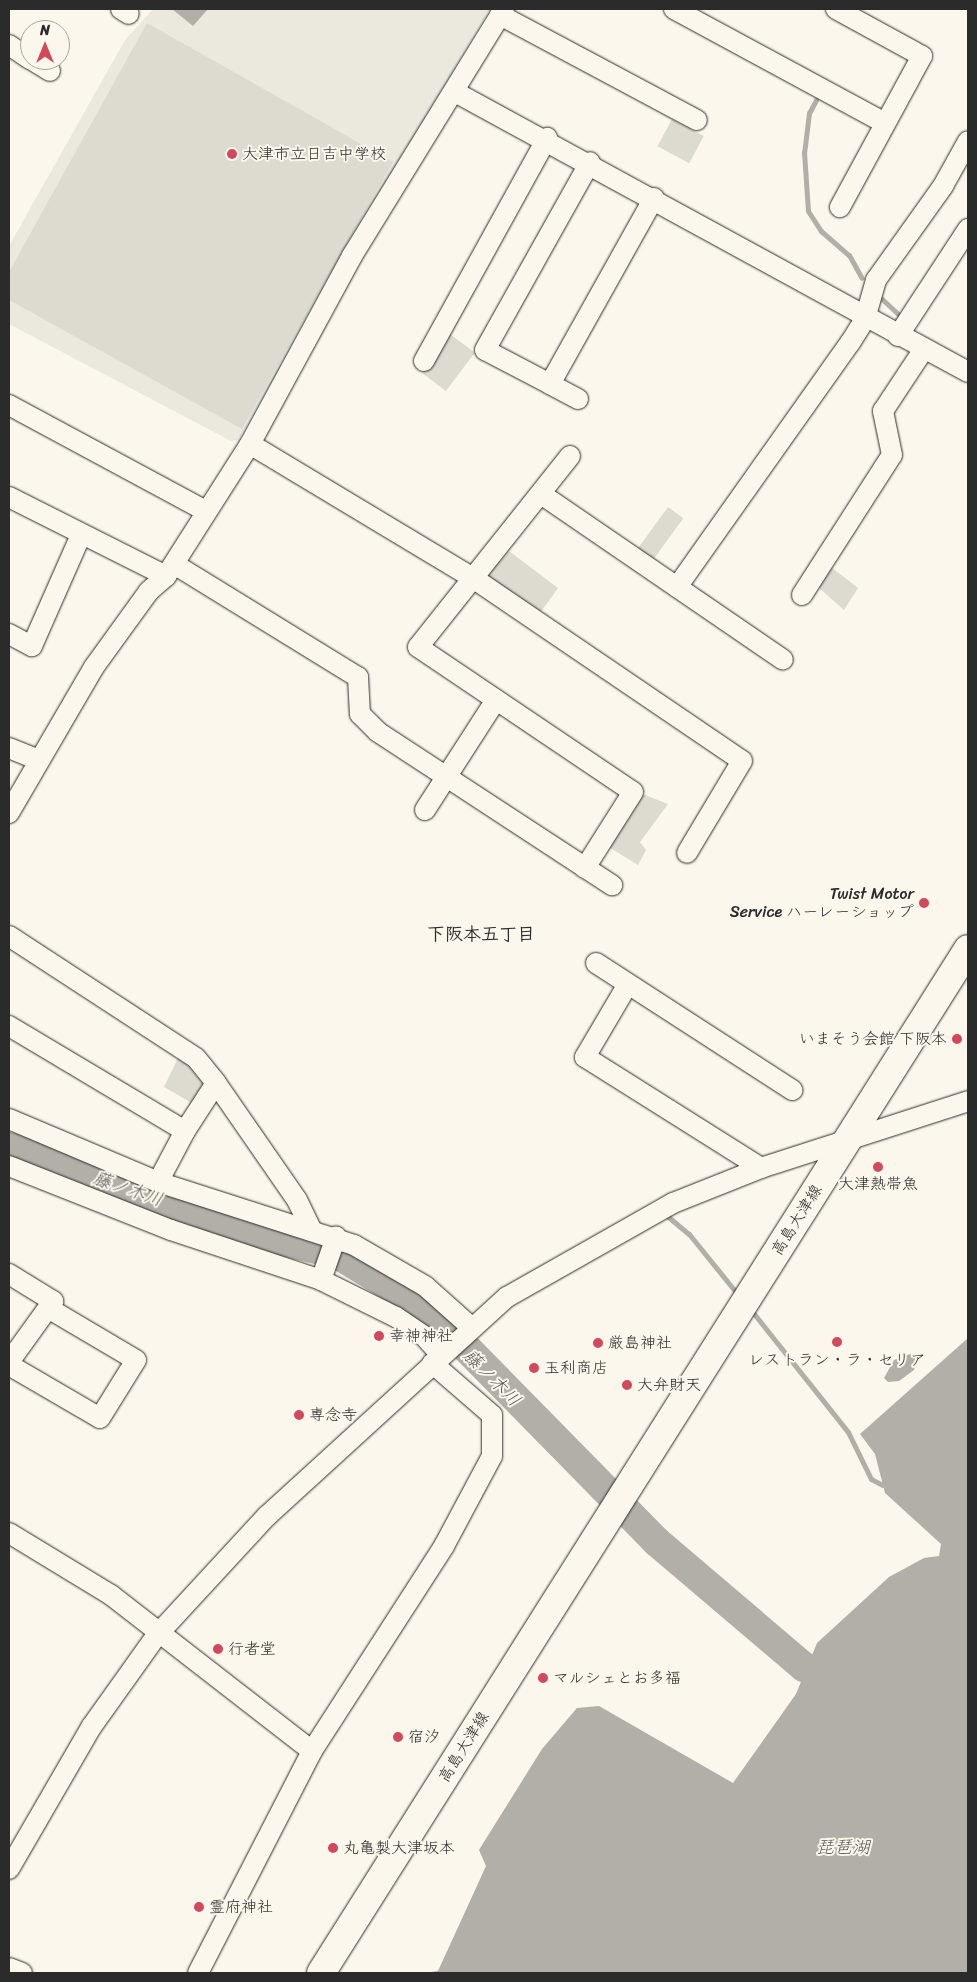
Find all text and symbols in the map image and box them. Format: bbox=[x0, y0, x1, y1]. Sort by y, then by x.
text: N bbox=[40, 18, 50, 43]
north arrow bbox=[20, 20, 70, 70]
place label: 大津市立日吉中学校 bbox=[242, 144, 386, 164]
marker: 大津市立日吉中学校 bbox=[226, 148, 238, 160]
place label: Twist Motor Service ハーレーショップ bbox=[729, 884, 914, 922]
marker: Twist Motor Service ハーレーショップ bbox=[918, 897, 930, 909]
district label: 下阪本五丁目 bbox=[427, 923, 535, 945]
place label: いまそう会館 下阪本 bbox=[799, 1029, 947, 1049]
marker: いまそう会館 下阪本 bbox=[951, 1033, 963, 1045]
marker: 大津熱帯魚 bbox=[872, 1161, 884, 1173]
water label: 藤ノ木川 bbox=[90, 1167, 166, 1211]
place label: 大津熱帯魚 bbox=[838, 1174, 918, 1194]
street label: 高島大津線 bbox=[768, 1181, 826, 1259]
place label: 幸神神社 bbox=[389, 1326, 453, 1346]
marker: 幸神神社 bbox=[373, 1330, 385, 1342]
place label: 厳島神社 bbox=[608, 1333, 672, 1353]
marker: レストラン・ラ・セリア bbox=[831, 1336, 843, 1348]
marker: 厳島神社 bbox=[592, 1337, 604, 1349]
water label: 藤ノ木川 bbox=[459, 1345, 525, 1411]
place label: レストラン・ラ・セリア bbox=[749, 1350, 925, 1370]
place label: 玉利商店 bbox=[544, 1358, 608, 1378]
marker: 玉利商店 bbox=[528, 1362, 540, 1374]
place label: 大弁財天 bbox=[637, 1375, 701, 1395]
marker: 大弁財天 bbox=[621, 1379, 633, 1391]
place label: 専念寺 bbox=[309, 1405, 357, 1425]
marker: 専念寺 bbox=[293, 1409, 305, 1421]
place label: 行者堂 bbox=[228, 1639, 276, 1659]
marker: 行者堂 bbox=[212, 1643, 224, 1655]
place label: マルシェとお多福 bbox=[553, 1668, 681, 1688]
marker: マルシェとお多福 bbox=[537, 1672, 549, 1684]
street label: 高島大津線 bbox=[435, 1708, 493, 1786]
place label: 宿汐 bbox=[408, 1727, 440, 1747]
marker: 宿汐 bbox=[392, 1731, 404, 1743]
water label: 琵琶湖 bbox=[816, 1836, 870, 1858]
place label: 丸亀製大津坂本 bbox=[343, 1838, 455, 1858]
marker: 丸亀製大津坂本 bbox=[327, 1842, 339, 1854]
place label: 霊府神社 bbox=[209, 1897, 273, 1917]
marker: 霊府神社 bbox=[193, 1901, 205, 1913]

